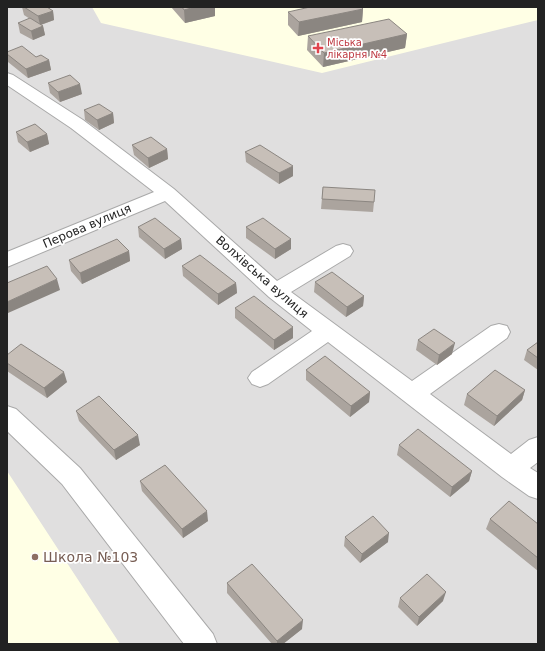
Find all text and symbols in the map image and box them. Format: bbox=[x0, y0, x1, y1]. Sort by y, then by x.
place label: Міська лікарня №4 bbox=[327, 37, 387, 60]
marker: Міська лікарня №4 bbox=[312, 42, 324, 54]
street label: Перова вулиця bbox=[41, 201, 133, 251]
street label: Волхівська вулиця bbox=[213, 233, 311, 321]
place label: Школа №103 bbox=[43, 549, 138, 565]
marker: Школа №103 bbox=[30, 552, 40, 562]

